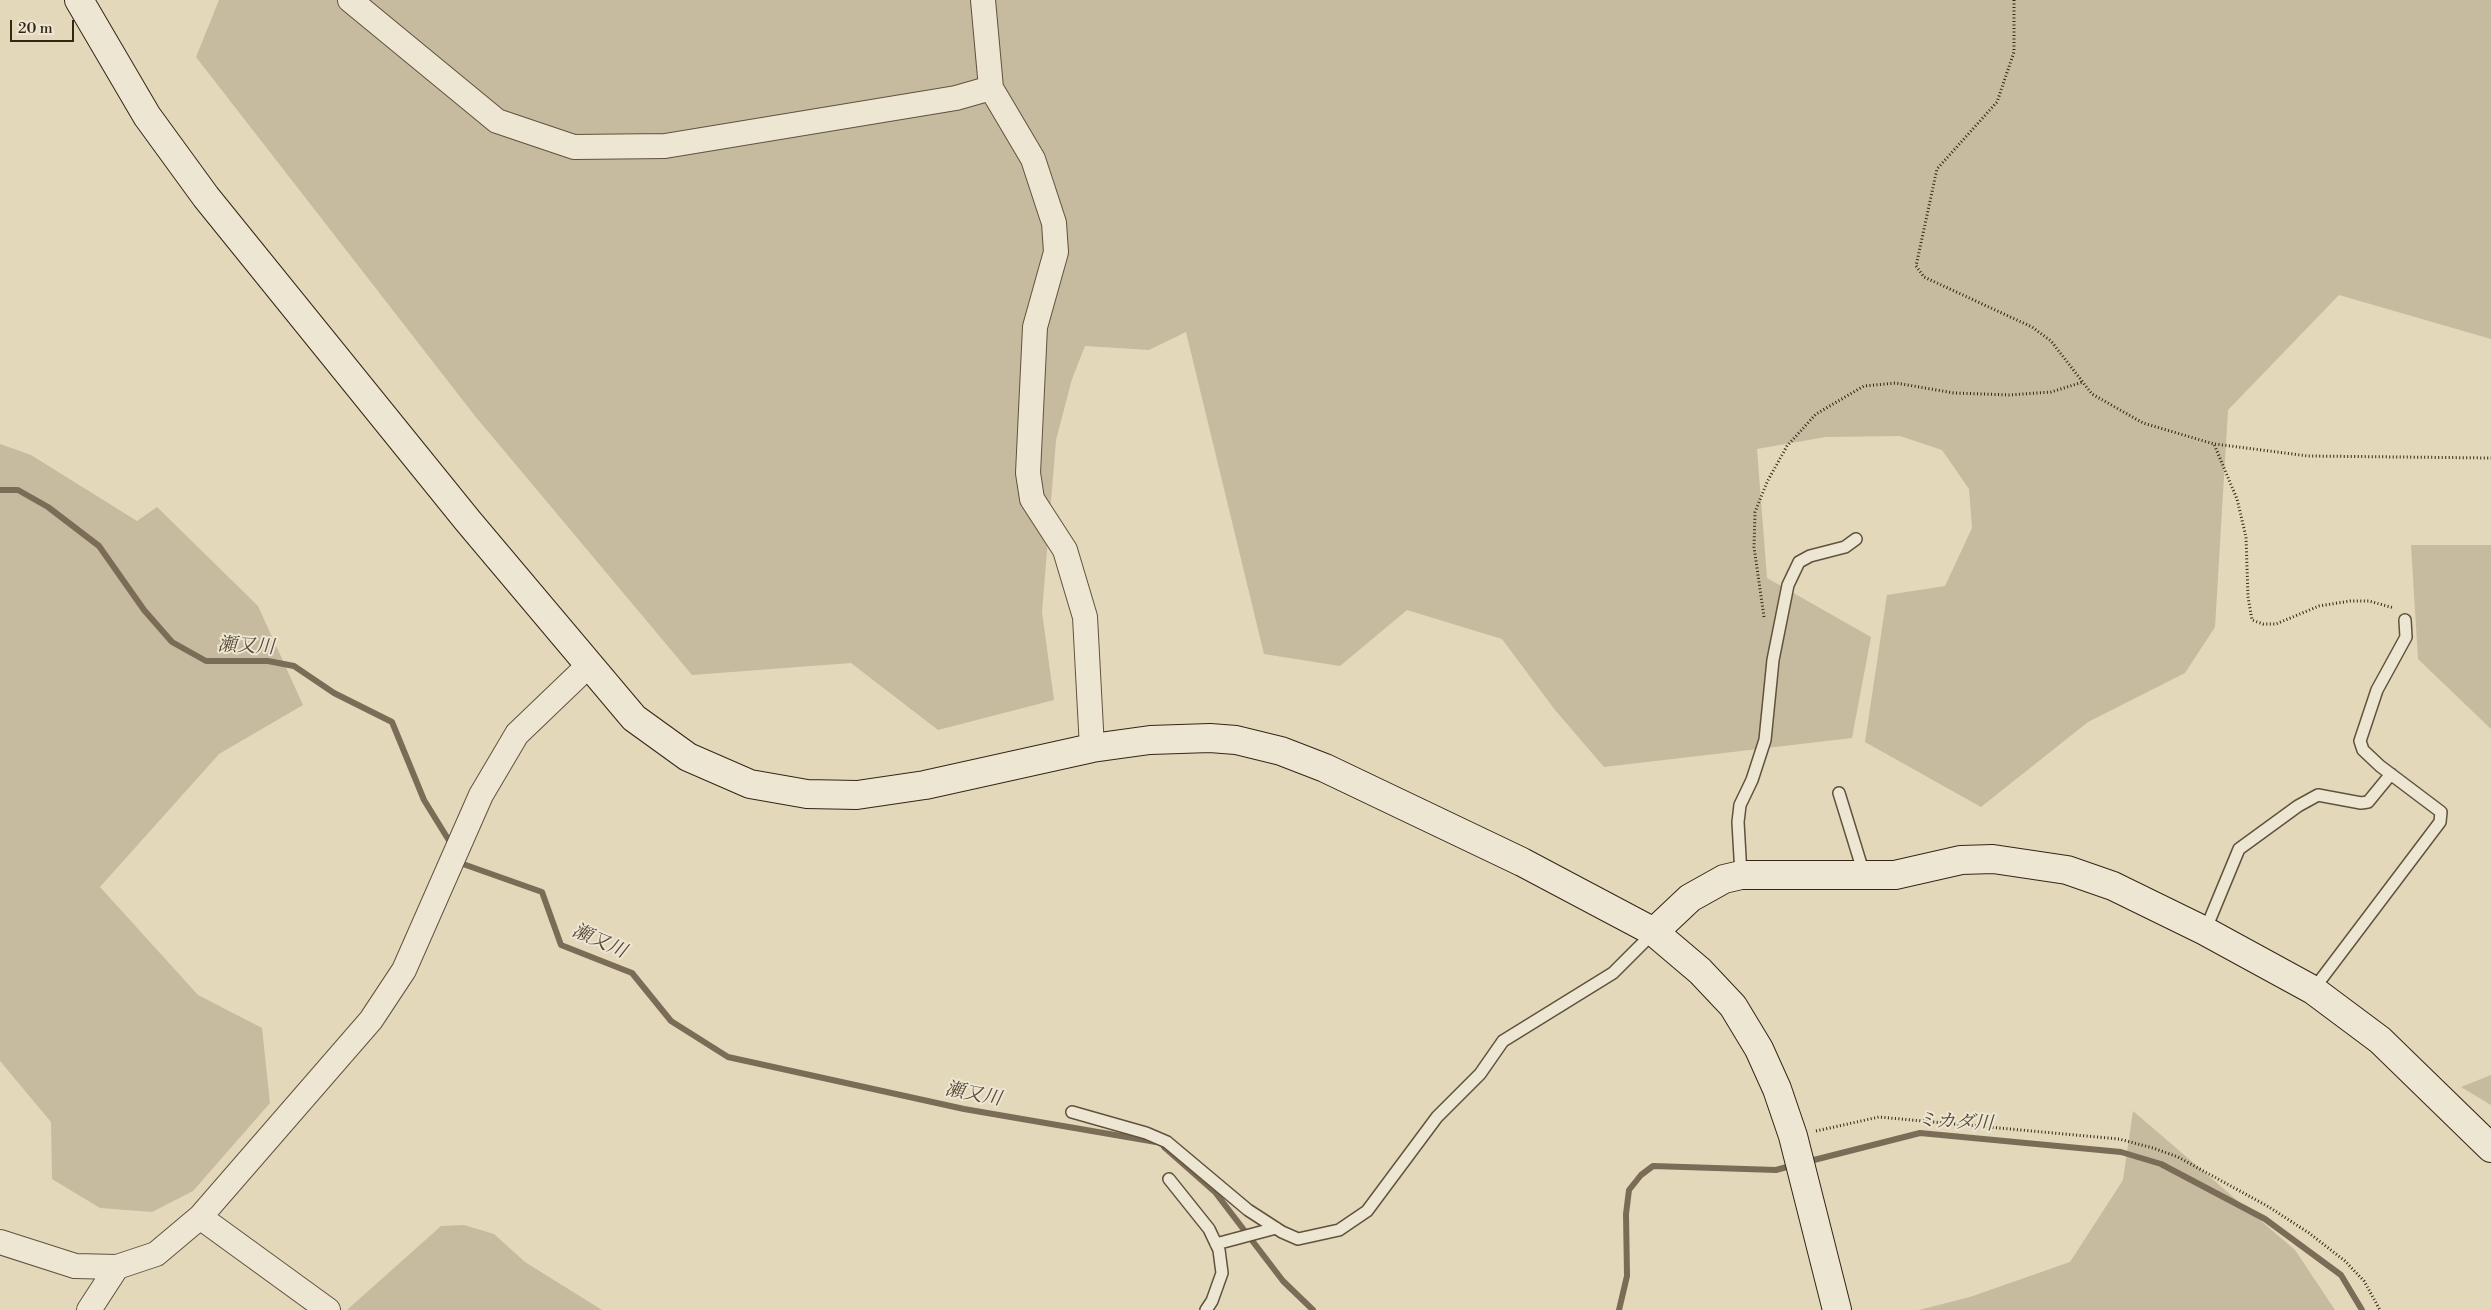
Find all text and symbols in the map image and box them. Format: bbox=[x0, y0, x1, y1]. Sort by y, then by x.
scale bar bbox=[12, 10, 76, 42]
text: 20 m bbox=[18, 19, 53, 38]
water label: 瀬又川 bbox=[217, 634, 275, 660]
water label: 瀬又川 bbox=[568, 920, 630, 964]
water label: 瀬又川 bbox=[943, 1078, 1003, 1112]
water label: ミカダ川 bbox=[1916, 1110, 1994, 1136]

